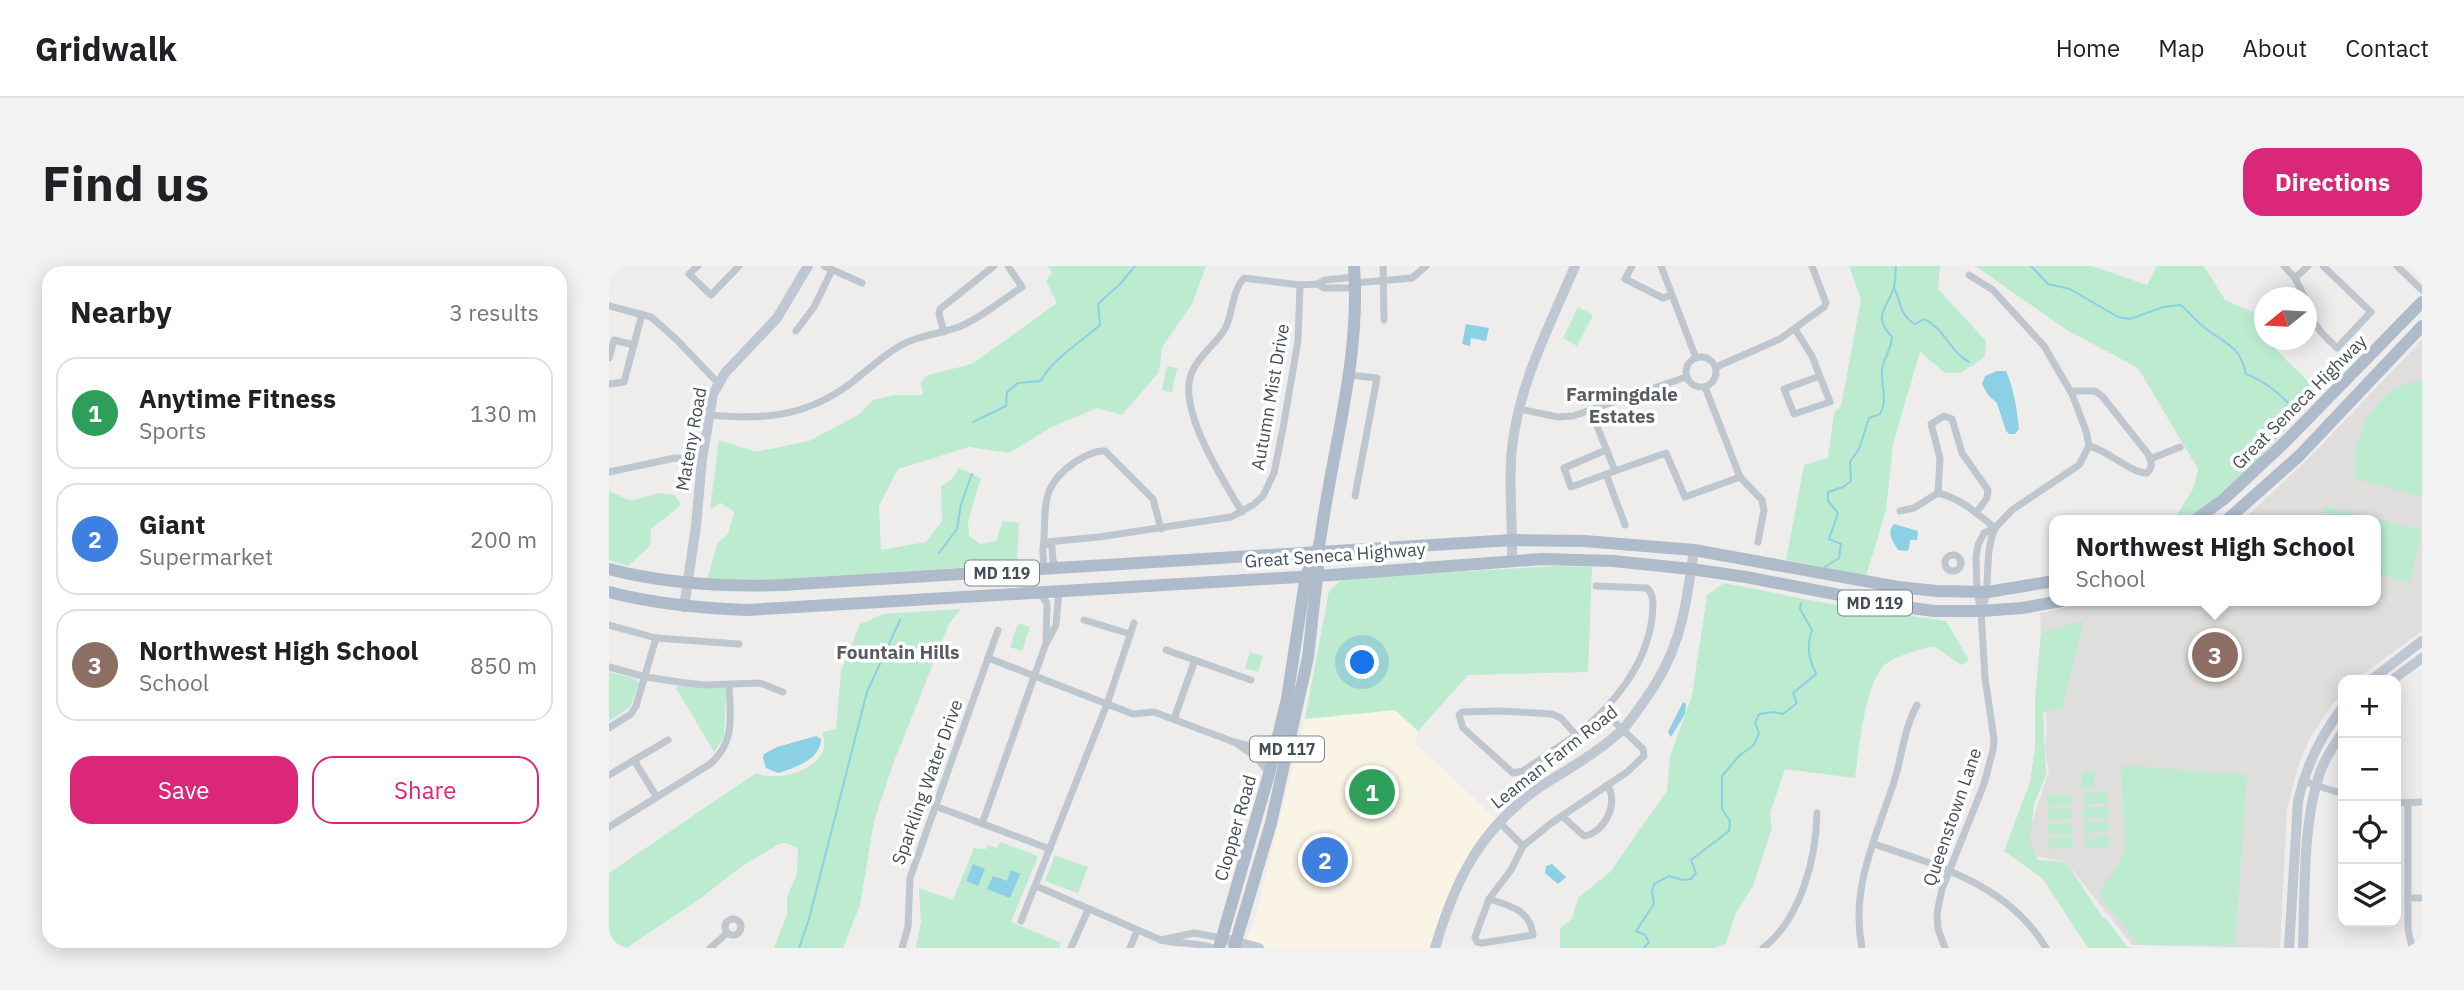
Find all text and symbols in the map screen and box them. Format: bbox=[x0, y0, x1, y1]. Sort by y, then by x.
text: Gridwalk bbox=[35, 27, 177, 70]
text: Home bbox=[2056, 32, 2120, 64]
text: Map bbox=[2158, 32, 2204, 64]
text: About bbox=[2242, 32, 2307, 64]
text: Contact bbox=[2345, 32, 2429, 64]
button: Directions bbox=[2243, 148, 2422, 216]
text: Find us bbox=[42, 151, 209, 214]
north arrow bbox=[2254, 287, 2317, 350]
text: Nearby bbox=[70, 292, 172, 331]
text: 3 results bbox=[449, 297, 539, 327]
street label: Autumn Mist Drive bbox=[1246, 322, 1294, 472]
street label: Great Seneca Highway bbox=[2227, 330, 2371, 474]
text: Anytime Fitness bbox=[139, 381, 336, 415]
district label: Farmingdale Estates bbox=[1566, 382, 1678, 428]
street label: Mateny Road bbox=[671, 385, 711, 493]
text: 1 bbox=[88, 398, 102, 428]
text: 130 m bbox=[470, 398, 537, 428]
text: Sports bbox=[139, 415, 206, 445]
text: Giant bbox=[139, 507, 205, 541]
popup bbox=[2049, 515, 2381, 606]
text: 2 bbox=[88, 524, 102, 554]
text: 200 m bbox=[470, 524, 537, 554]
text: Northwest High School bbox=[2075, 529, 2355, 563]
street label: Great Seneca Highway bbox=[1244, 537, 1426, 573]
text: Supermarket bbox=[139, 541, 273, 571]
road number: MD 119 bbox=[965, 560, 1039, 586]
text: School bbox=[2075, 563, 2145, 593]
road number: MD 119 bbox=[1838, 590, 1912, 616]
pin: 3 bbox=[2192, 629, 2238, 681]
text: Northwest High School bbox=[139, 633, 418, 667]
district label: Fountain Hills bbox=[836, 640, 960, 664]
your location bbox=[1345, 645, 1379, 679]
text: 3 bbox=[88, 650, 102, 680]
text: 850 m bbox=[470, 650, 537, 680]
text: School bbox=[139, 667, 209, 697]
map controls bbox=[2338, 675, 2401, 927]
button: + bbox=[2338, 675, 2401, 738]
street label: Sparkling Water Drive bbox=[886, 696, 968, 868]
street label: Leaman Farm Road bbox=[1486, 700, 1622, 814]
road number: MD 117 bbox=[1250, 736, 1324, 762]
button: − bbox=[2338, 738, 2401, 801]
street label: Queenstown Lane bbox=[1918, 745, 1986, 889]
button: Save bbox=[70, 756, 298, 824]
button: Share bbox=[312, 756, 539, 824]
pin: 1 bbox=[1349, 766, 1395, 818]
street label: Clopper Road bbox=[1209, 772, 1261, 884]
button: locate bbox=[2338, 801, 2401, 864]
pin: 2 bbox=[1302, 834, 1348, 886]
button: layers bbox=[2338, 864, 2401, 927]

